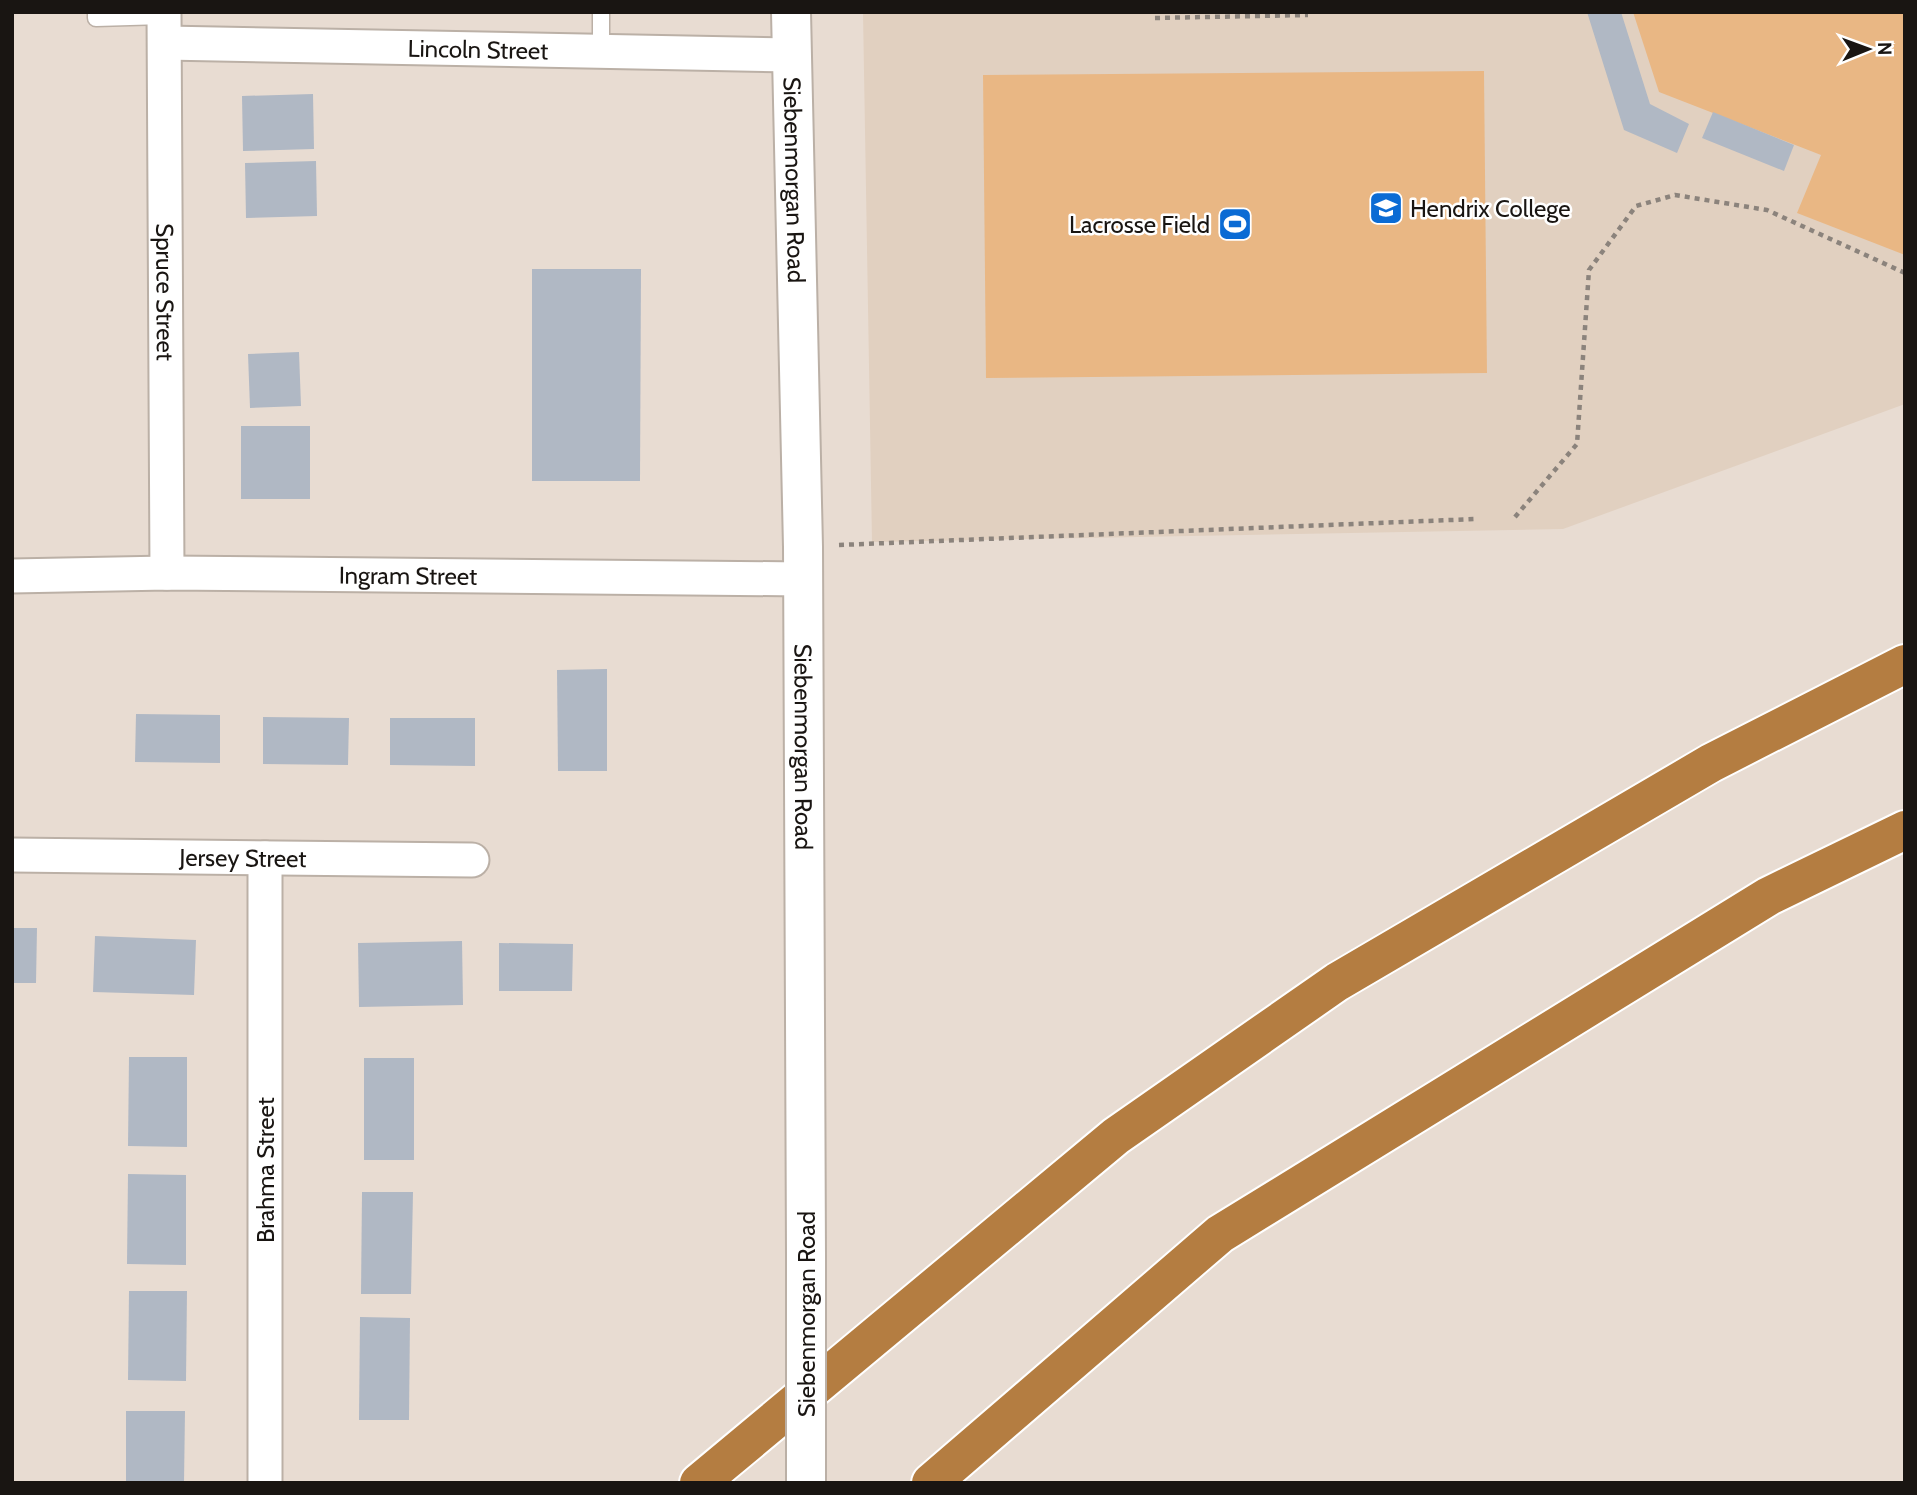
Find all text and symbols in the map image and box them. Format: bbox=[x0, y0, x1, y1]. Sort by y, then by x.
north arrow bbox=[1833, 14, 1903, 84]
street label: Lincoln Street bbox=[407, 33, 549, 65]
text: N bbox=[1873, 42, 1896, 56]
street label: Siebenmorgan Road bbox=[778, 76, 812, 283]
school or university icon: Hendrix College bbox=[1367, 189, 1405, 227]
place label: Hendrix College bbox=[1410, 194, 1570, 223]
sports icon: Lacrosse Field bbox=[1216, 205, 1254, 243]
place label: Lacrosse Field bbox=[1069, 210, 1210, 239]
street label: Spruce Street bbox=[151, 223, 180, 361]
street label: Ingram Street bbox=[339, 560, 477, 590]
street label: Siebenmorgan Road bbox=[789, 644, 819, 850]
street label: Jersey Street bbox=[178, 842, 307, 873]
street label: Brahma Street bbox=[251, 1097, 280, 1243]
street label: Siebenmorgan Road bbox=[792, 1211, 821, 1417]

